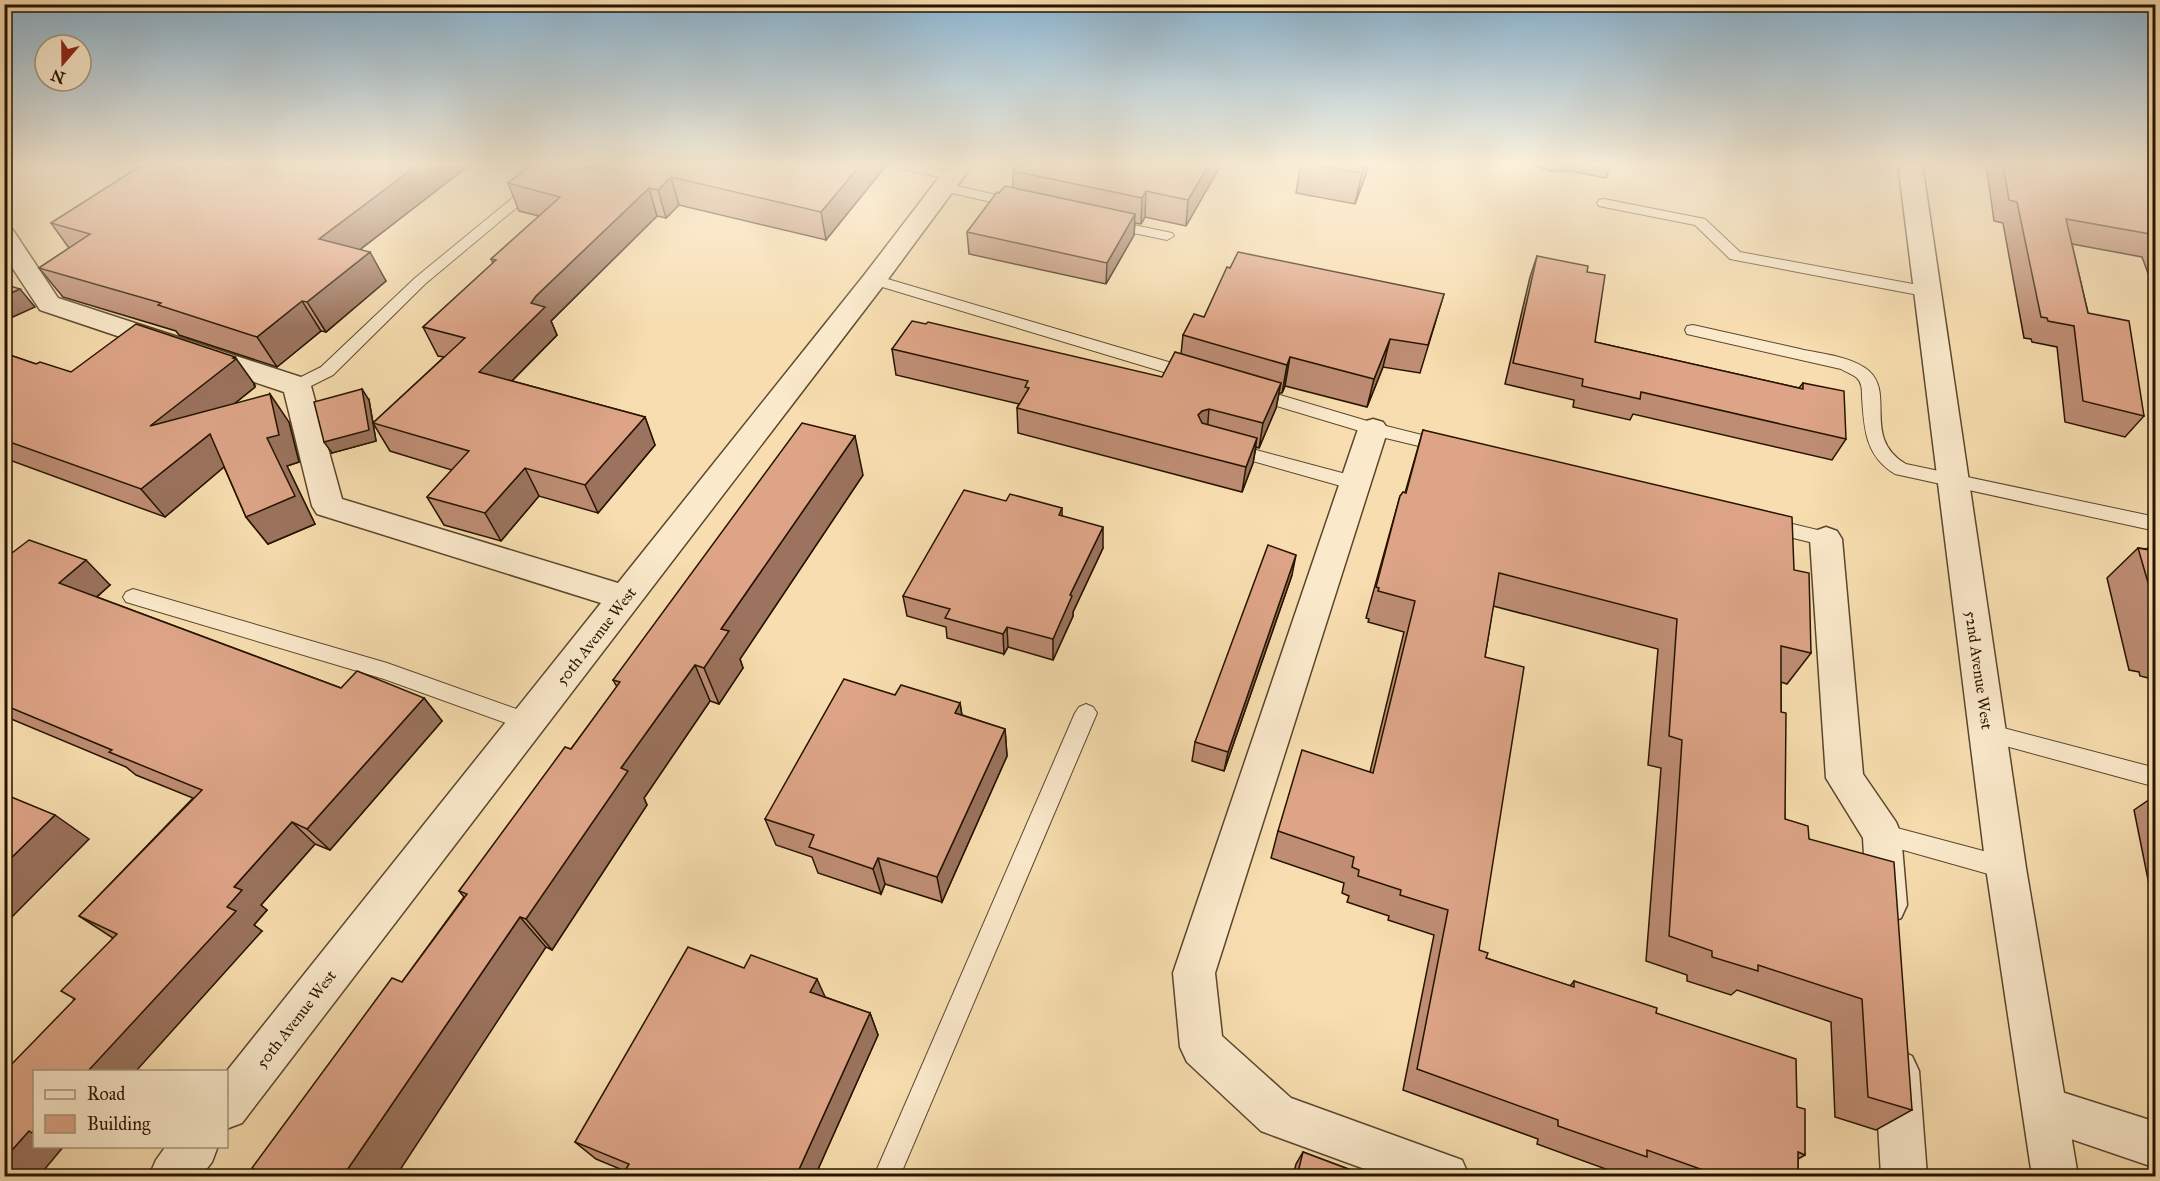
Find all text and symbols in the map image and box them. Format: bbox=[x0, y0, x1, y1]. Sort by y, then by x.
north arrow bbox=[33, 33, 93, 93]
text: N bbox=[48, 65, 68, 88]
street label: 50th Avenue West bbox=[552, 583, 640, 689]
street label: 52nd Avenue West bbox=[1961, 609, 1997, 731]
street label: 50th Avenue West bbox=[252, 966, 340, 1072]
legend bbox=[33, 1070, 228, 1148]
text: Road bbox=[87, 1083, 125, 1105]
text: Building bbox=[87, 1113, 151, 1136]

